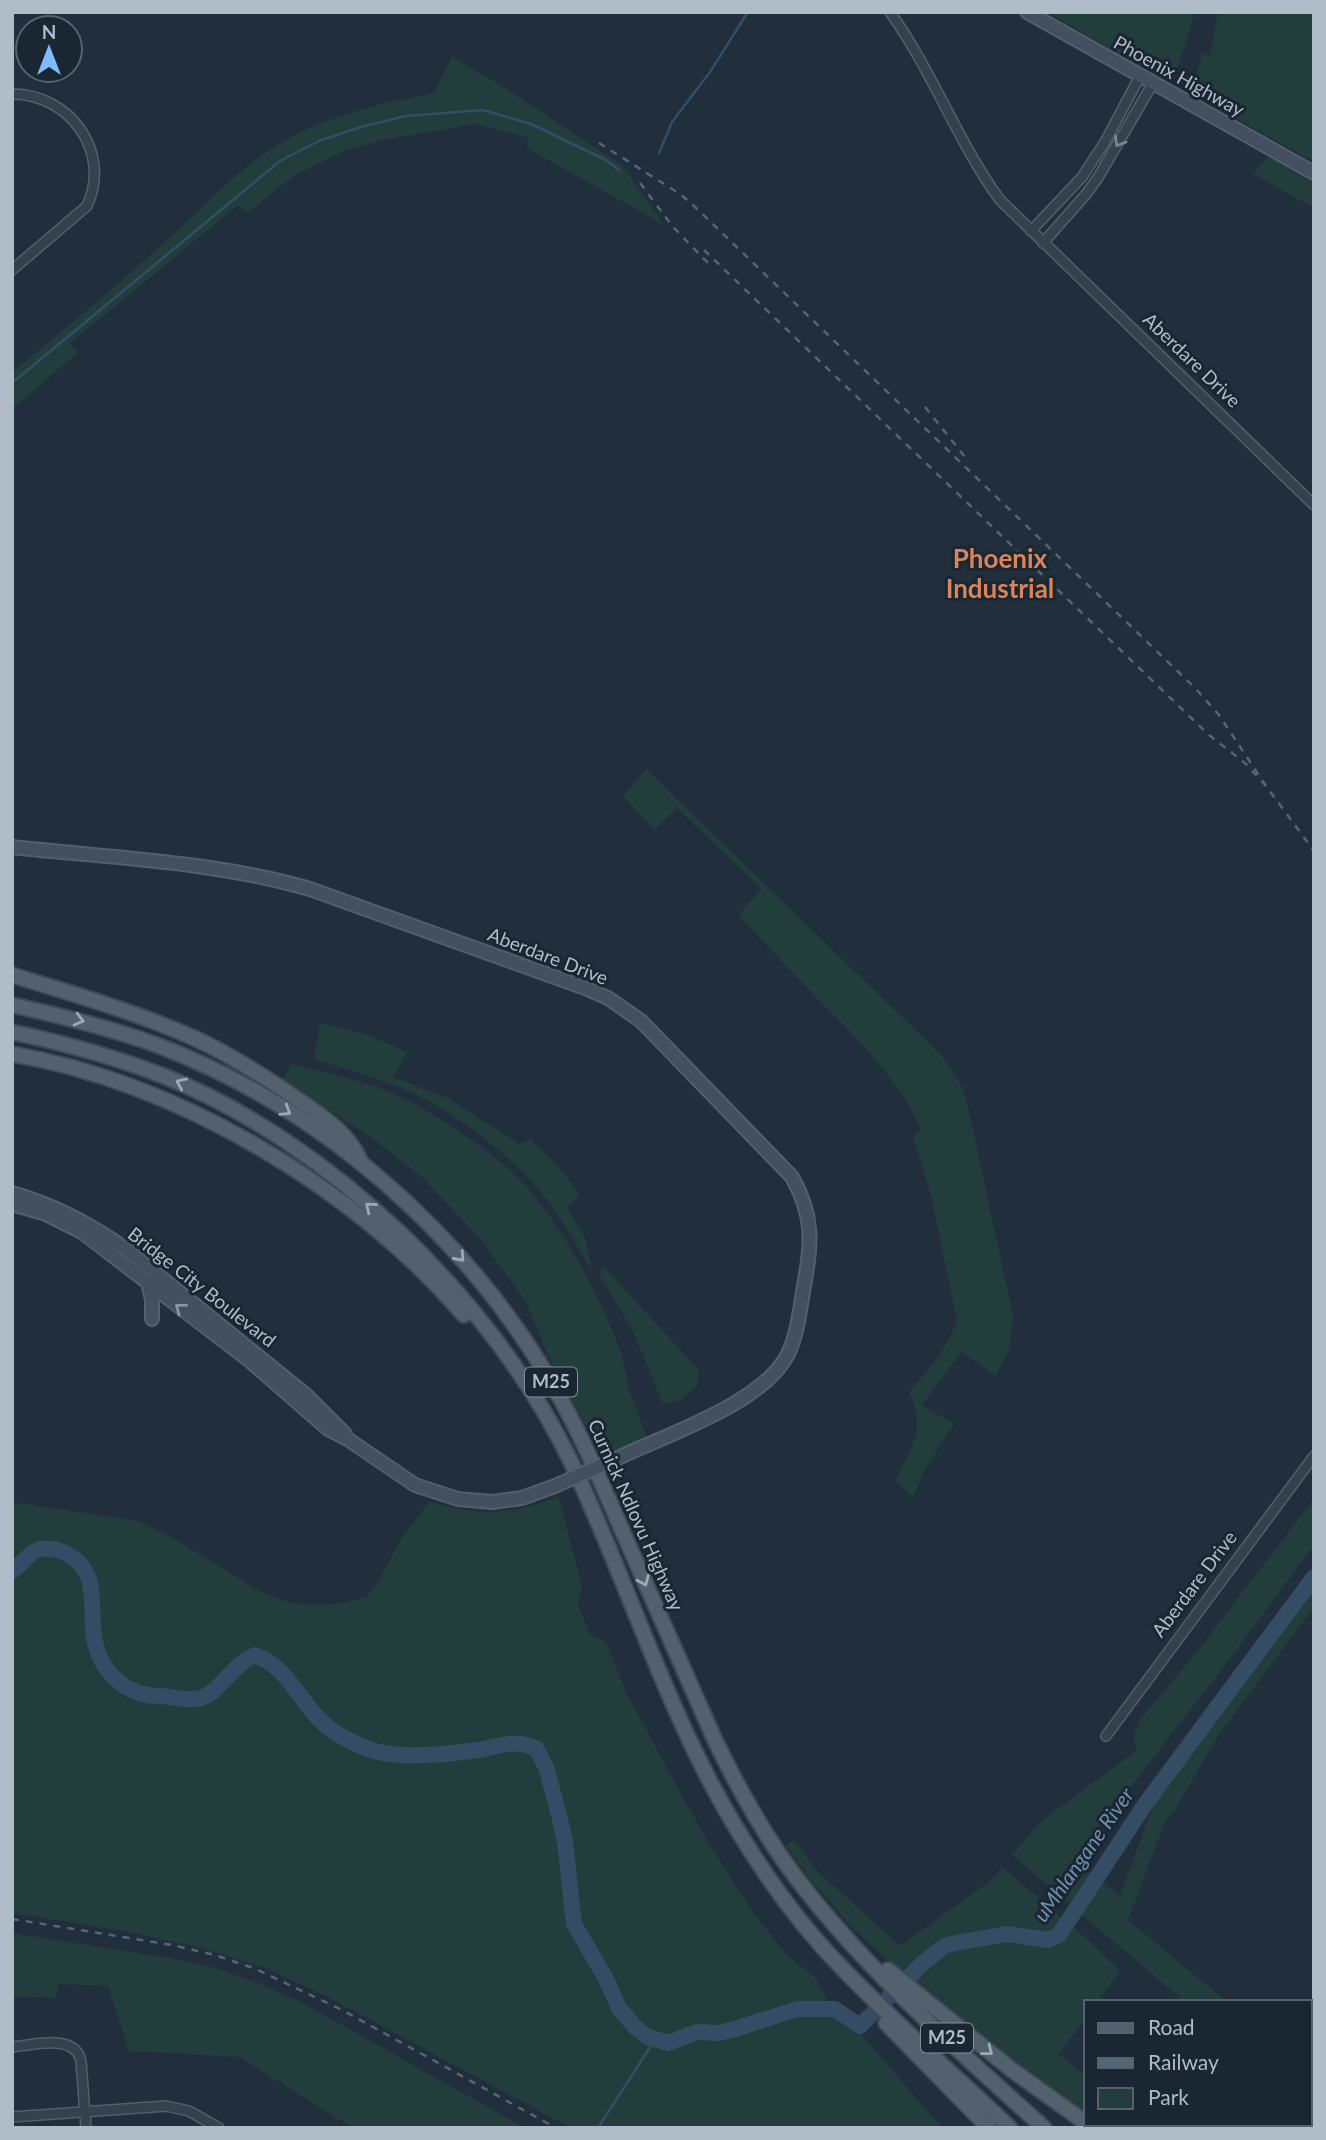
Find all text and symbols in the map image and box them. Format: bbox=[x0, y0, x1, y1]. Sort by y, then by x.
north arrow bbox=[14, 14, 84, 84]
text: N bbox=[42, 20, 56, 43]
street label: Phoenix Highway bbox=[1110, 30, 1249, 121]
one-way arrow bbox=[1114, 135, 1127, 147]
street label: Aberdare Drive bbox=[1139, 307, 1246, 412]
district label: Phoenix Industrial bbox=[946, 542, 1054, 604]
street label: Aberdare Drive bbox=[485, 922, 612, 989]
one-way arrow bbox=[73, 1012, 85, 1026]
one-way arrow bbox=[176, 1077, 188, 1091]
one-way arrow bbox=[279, 1103, 292, 1116]
one-way arrow bbox=[366, 1203, 379, 1215]
street label: Bridge City Boulevard bbox=[124, 1222, 281, 1351]
one-way arrow bbox=[452, 1249, 464, 1262]
one-way arrow bbox=[175, 1303, 188, 1316]
road number: M25 bbox=[525, 1367, 577, 1396]
street label: Curnick Ndlovu Highway bbox=[584, 1416, 689, 1614]
street label: Aberdare Drive bbox=[1146, 1526, 1241, 1641]
one-way arrow bbox=[636, 1574, 650, 1586]
water label: uMhlangane River bbox=[1027, 1782, 1139, 1926]
legend bbox=[1084, 2000, 1312, 2126]
text: Road bbox=[1148, 2014, 1195, 2039]
road number: M25 bbox=[921, 2024, 973, 2052]
one-way arrow bbox=[980, 2043, 993, 2055]
text: Railway bbox=[1148, 2049, 1219, 2074]
text: Park bbox=[1148, 2084, 1189, 2109]

